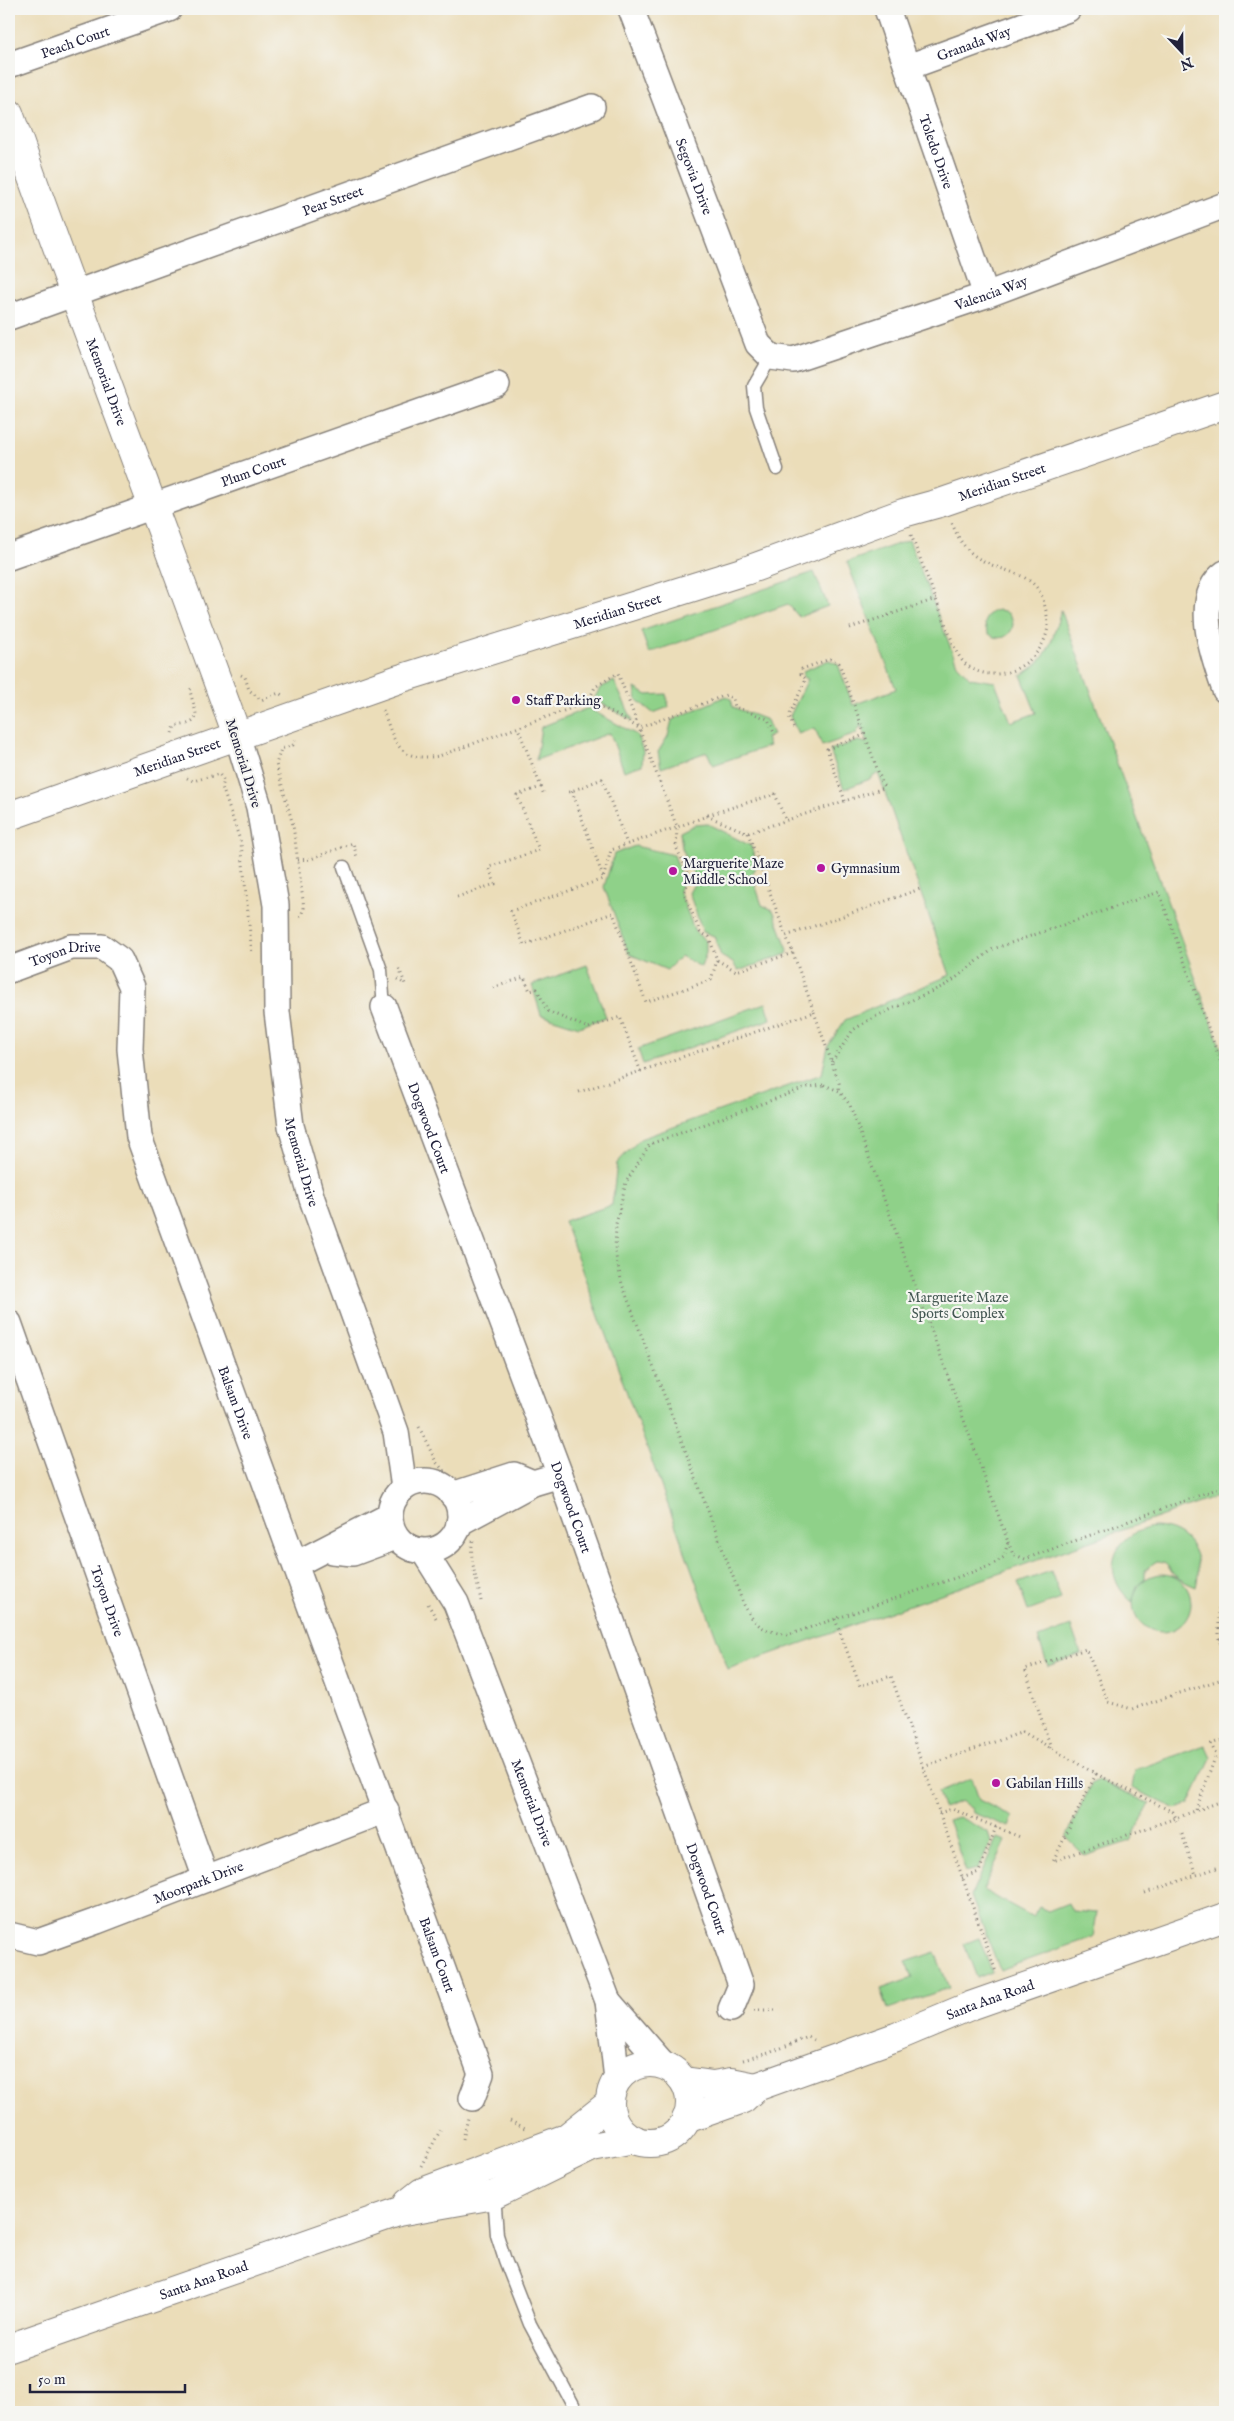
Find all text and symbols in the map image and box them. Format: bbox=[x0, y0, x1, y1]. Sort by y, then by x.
street label: Peach Court bbox=[39, 22, 112, 63]
street label: Granada Way bbox=[935, 22, 1014, 66]
north arrow bbox=[1156, 28, 1206, 78]
text: N bbox=[1178, 52, 1196, 74]
street label: Toledo Drive bbox=[914, 113, 957, 192]
street label: Segovia Drive bbox=[671, 136, 716, 218]
street label: Pear Street bbox=[300, 182, 366, 221]
street label: Valencia Way bbox=[952, 272, 1030, 315]
street label: Memorial Drive bbox=[81, 336, 130, 429]
street label: Plum Court bbox=[219, 452, 289, 492]
street label: Meridian Street bbox=[956, 459, 1048, 506]
street label: Meridian Street bbox=[571, 590, 664, 634]
place label: Staff Parking bbox=[526, 692, 601, 710]
marker: Staff Parking bbox=[510, 694, 522, 706]
street label: Memorial Drive bbox=[221, 717, 265, 811]
street label: Meridian Street bbox=[131, 734, 223, 782]
place label: Marguerite Maze Middle School bbox=[683, 855, 784, 889]
place label: Gymnasium bbox=[831, 860, 900, 878]
marker: Gymnasium bbox=[815, 862, 827, 874]
marker: Marguerite Maze Middle School bbox=[667, 865, 679, 877]
street label: Toyon Drive bbox=[27, 939, 101, 972]
street label: Dogwood Court bbox=[403, 1080, 454, 1176]
street label: Memorial Drive bbox=[280, 1116, 322, 1210]
park label: Marguerite Maze Sports Complex bbox=[908, 1289, 1009, 1323]
street label: Balsam Drive bbox=[213, 1364, 257, 1442]
street label: Dogwood Court bbox=[546, 1459, 595, 1556]
street label: Toyon Drive bbox=[86, 1564, 128, 1640]
street label: Memorial Drive bbox=[506, 1757, 556, 1850]
place label: Gabilan Hills bbox=[1006, 1775, 1083, 1793]
marker: Gabilan Hills bbox=[990, 1777, 1002, 1789]
street label: Dogwood Court bbox=[681, 1841, 730, 1938]
street label: Moorpark Drive bbox=[151, 1857, 247, 1908]
street label: Balsam Court bbox=[415, 1915, 459, 1995]
street label: Santa Ana Road bbox=[944, 1976, 1037, 2025]
street label: Santa Ana Road bbox=[157, 2257, 251, 2305]
scale bar bbox=[30, 2361, 185, 2393]
text: 50 m bbox=[38, 2370, 66, 2389]

